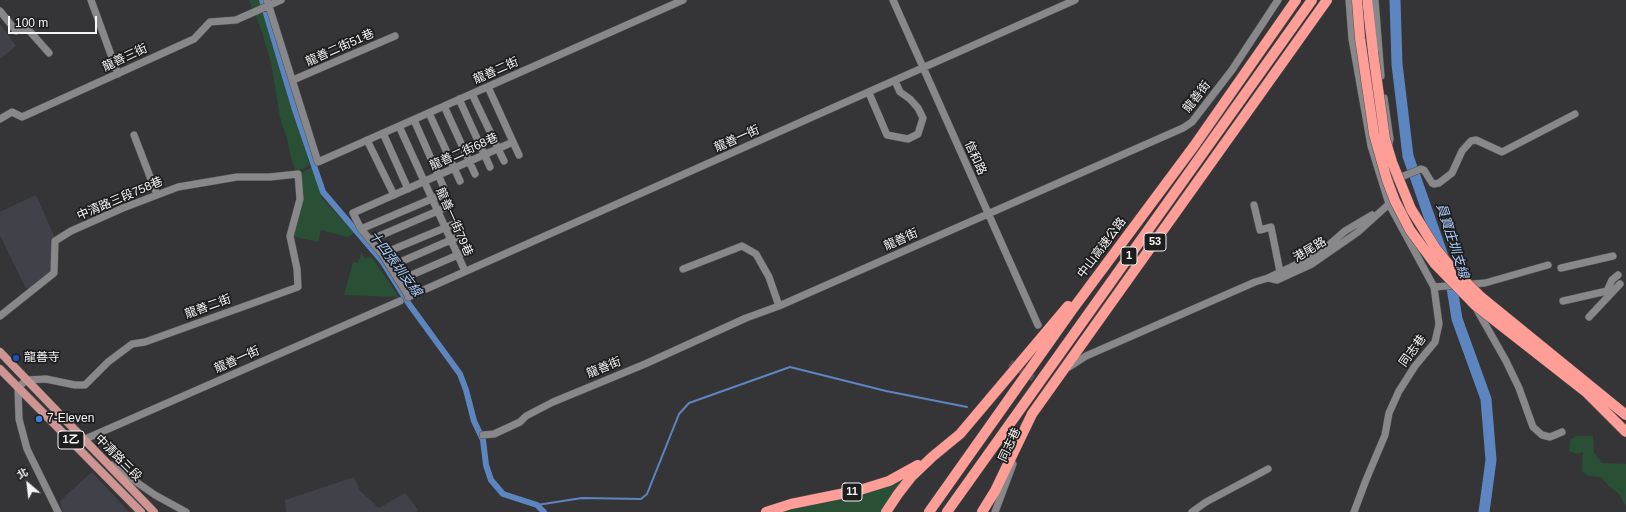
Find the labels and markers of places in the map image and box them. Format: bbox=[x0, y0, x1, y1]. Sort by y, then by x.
place label: 龍善寺 bbox=[24, 351, 60, 365]
marker: 龍善寺 bbox=[11, 353, 21, 363]
place label: 7-Eleven bbox=[47, 412, 94, 426]
marker: 7-Eleven bbox=[34, 414, 44, 424]

